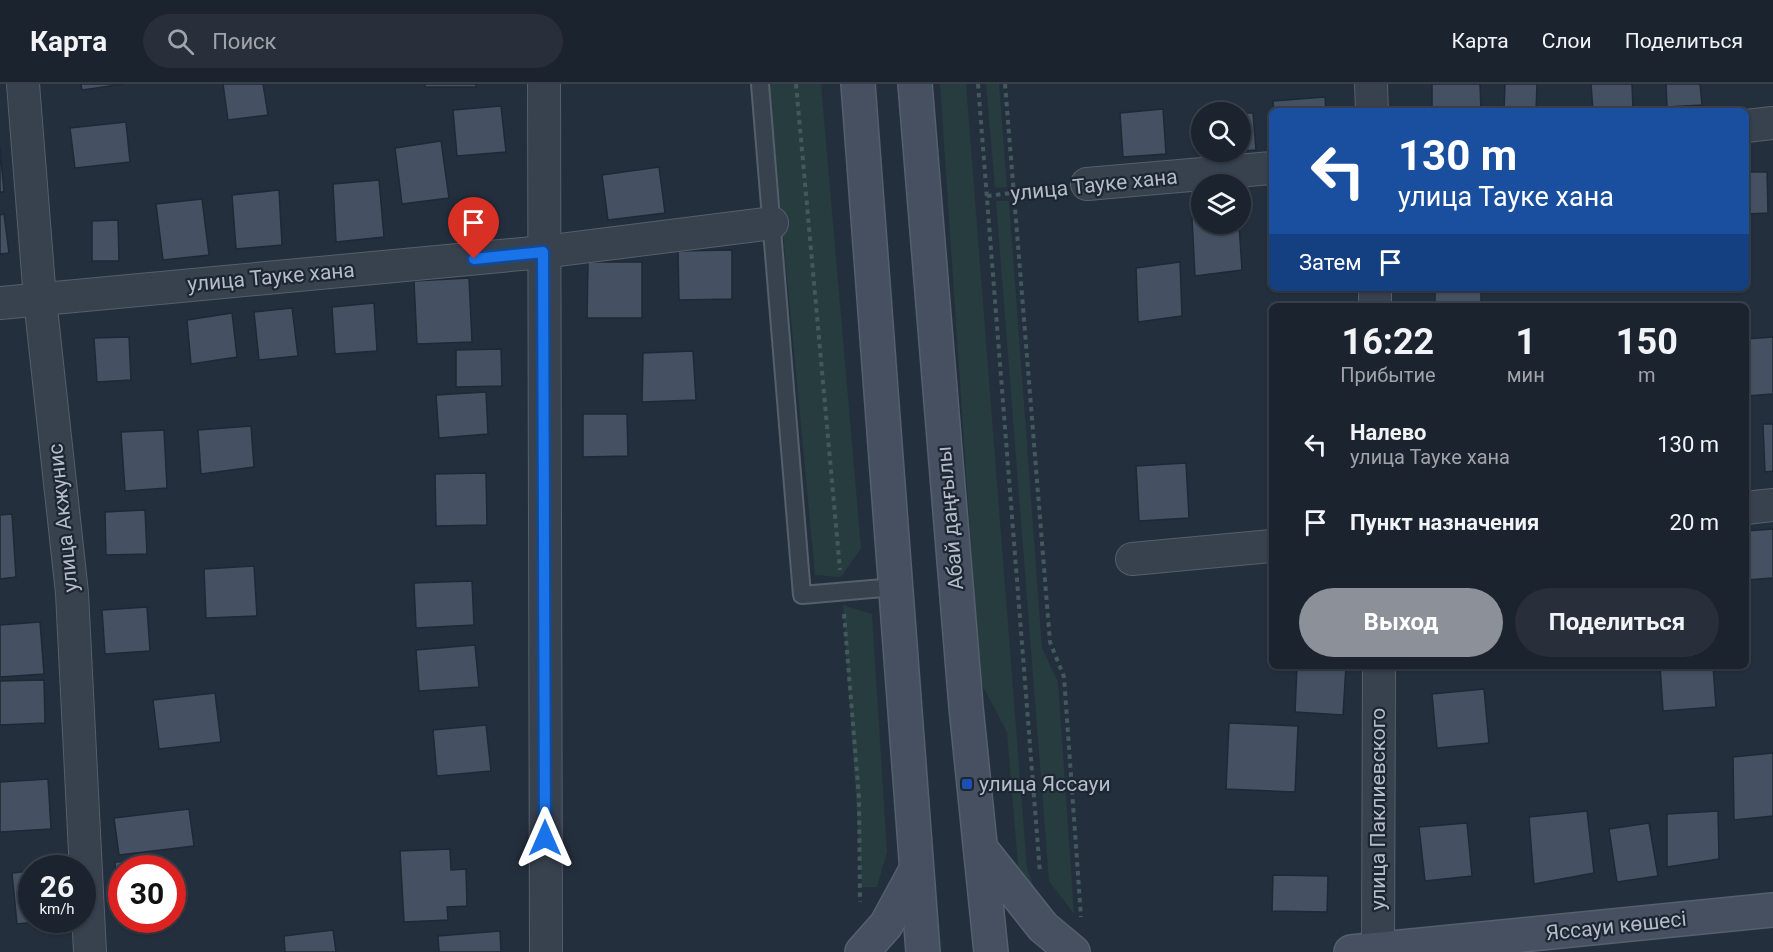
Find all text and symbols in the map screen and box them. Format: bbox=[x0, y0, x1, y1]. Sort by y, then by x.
search box bbox=[143, 14, 563, 68]
text: Карта bbox=[30, 25, 107, 58]
icon: search bbox=[164, 25, 197, 58]
text: Поиск bbox=[212, 29, 277, 54]
text: Карта bbox=[1452, 29, 1509, 53]
text: Слои bbox=[1542, 29, 1592, 53]
text: Поделиться bbox=[1625, 29, 1743, 53]
map controls bbox=[1191, 102, 1251, 234]
button: search bbox=[1191, 102, 1251, 162]
text: 130 m bbox=[1398, 131, 1517, 180]
icon: left bbox=[1299, 132, 1377, 210]
street label: улица Тауке хана bbox=[1009, 164, 1179, 206]
button: layers bbox=[1191, 174, 1251, 234]
text: улица Тауке хана bbox=[1398, 181, 1614, 213]
pin bbox=[448, 197, 499, 259]
icon: arrive bbox=[457, 206, 490, 239]
icon: arrive bbox=[1374, 246, 1407, 279]
text: Затем bbox=[1299, 250, 1362, 275]
street label: улица Тауке хана bbox=[186, 258, 356, 296]
text: 16:22 bbox=[1341, 321, 1434, 363]
text: 1 bbox=[1515, 321, 1536, 363]
text: 150 bbox=[1616, 321, 1678, 363]
text: Прибытие bbox=[1340, 363, 1436, 387]
text: мин bbox=[1507, 363, 1545, 387]
text: m bbox=[1638, 363, 1656, 387]
text: Налево bbox=[1350, 420, 1427, 445]
icon: left bbox=[1299, 428, 1332, 461]
text: 130 m bbox=[1657, 432, 1719, 457]
street label: улица Акжунис bbox=[43, 443, 83, 593]
street label: Абай даңғылы bbox=[932, 445, 968, 591]
text: улица Тауке хана bbox=[1350, 445, 1510, 469]
icon: arrive bbox=[1299, 506, 1332, 539]
text: Пункт назначения bbox=[1350, 510, 1539, 535]
text: 20 m bbox=[1670, 510, 1719, 535]
button: Выход bbox=[1299, 588, 1503, 657]
button: Поделиться bbox=[1515, 588, 1719, 657]
street label: улица Паклиевского bbox=[1366, 708, 1390, 910]
place label: улица Яссауи bbox=[979, 772, 1111, 796]
marker: улица Яссауи bbox=[960, 777, 974, 791]
position arrow bbox=[513, 806, 577, 870]
speed limit sign: 30 bbox=[108, 855, 186, 933]
text: 26 bbox=[40, 869, 74, 904]
text: km/h bbox=[39, 900, 75, 918]
street label: Яссауи көшесі bbox=[1545, 907, 1687, 945]

